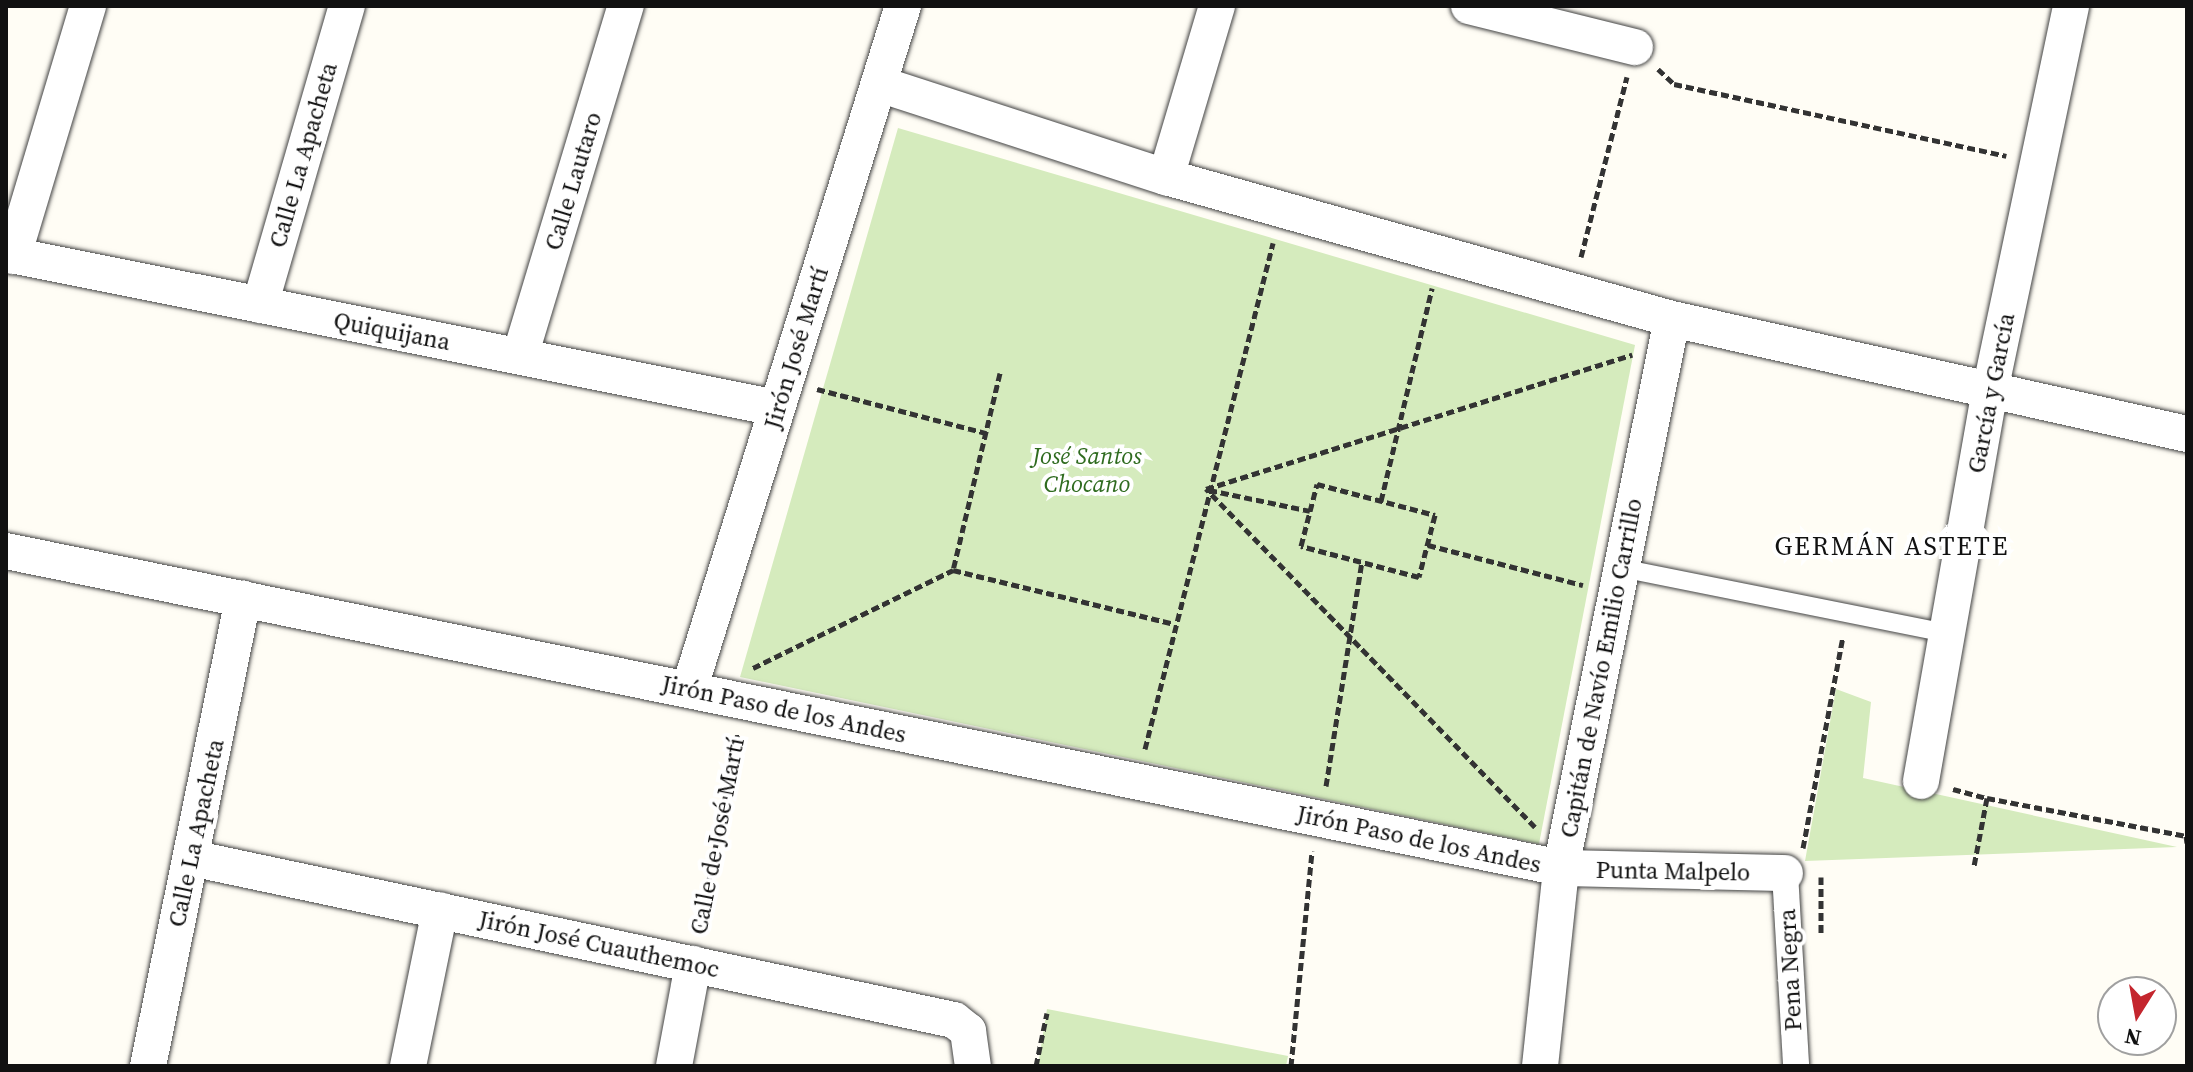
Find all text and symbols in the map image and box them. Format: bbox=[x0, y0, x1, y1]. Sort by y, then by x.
street label: Calle La Apacheta bbox=[263, 59, 343, 251]
street label: Calle Lautaro bbox=[538, 108, 608, 254]
street label: Jirón José Martí bbox=[758, 264, 834, 432]
street label: Quiquijana bbox=[331, 306, 453, 356]
street label: García y García bbox=[1961, 311, 2021, 475]
park label: José Santos Chocano bbox=[1032, 442, 1142, 498]
street label: Capitán de Navío Emilio Carrillo bbox=[1554, 496, 1648, 840]
district label: GERMÁN ASTETE bbox=[1775, 531, 2009, 563]
street label: Jirón Paso de los Andes bbox=[659, 669, 909, 749]
street label: Calle de José Martí bbox=[684, 735, 750, 937]
street label: Calle La Apacheta bbox=[162, 737, 230, 929]
street label: Jirón Paso de los Andes bbox=[1294, 799, 1544, 879]
street label: Punta Malpelo bbox=[1595, 855, 1751, 887]
street label: Jirón José Cuauthemoc bbox=[476, 904, 722, 984]
street label: Pena Negra bbox=[1772, 908, 1808, 1032]
north arrow bbox=[2097, 976, 2177, 1056]
text: N bbox=[2122, 1021, 2144, 1054]

